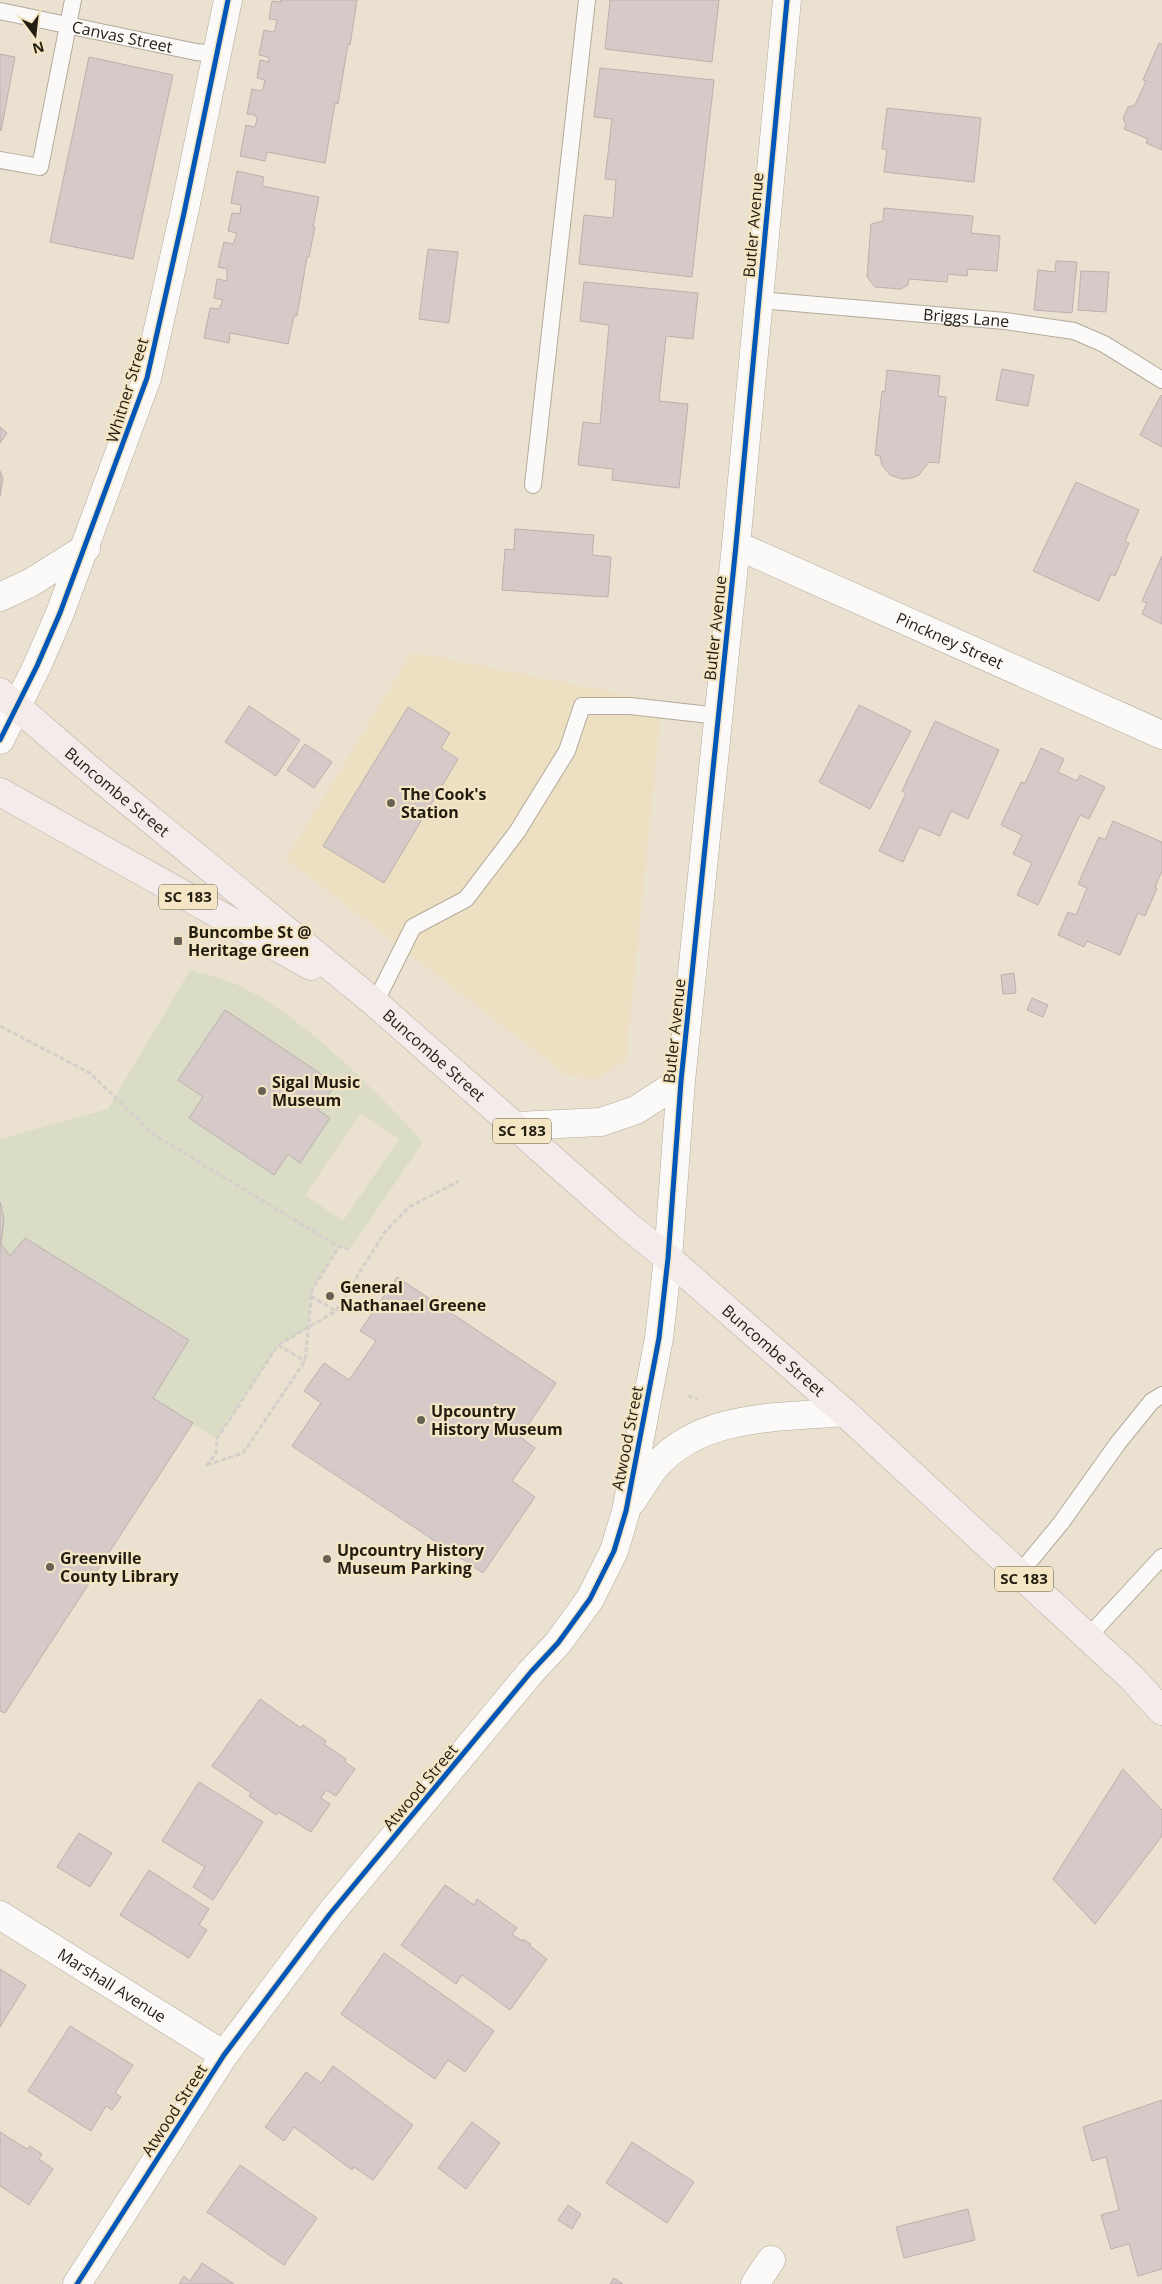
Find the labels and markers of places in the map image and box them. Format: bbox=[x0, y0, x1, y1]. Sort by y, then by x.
place label: The Cook's Station bbox=[401, 783, 487, 823]
marker: The Cook's Station bbox=[385, 797, 397, 809]
place label: Buncombe St @ Heritage Green bbox=[188, 921, 312, 961]
marker: Buncombe St @ Heritage Green bbox=[172, 935, 184, 947]
place label: Sigal Music Museum bbox=[272, 1071, 360, 1111]
marker: Sigal Music Museum bbox=[256, 1085, 268, 1097]
place label: General Nathanael Greene bbox=[340, 1276, 486, 1316]
marker: General Nathanael Greene bbox=[324, 1290, 336, 1302]
place label: Upcountry History Museum bbox=[431, 1400, 563, 1440]
marker: Upcountry History Museum bbox=[415, 1414, 427, 1426]
place label: Upcountry History Museum Parking bbox=[337, 1539, 485, 1579]
place label: Greenville County Library bbox=[60, 1547, 180, 1587]
marker: Upcountry History Museum Parking bbox=[321, 1553, 333, 1565]
marker: Greenville County Library bbox=[44, 1561, 56, 1573]

